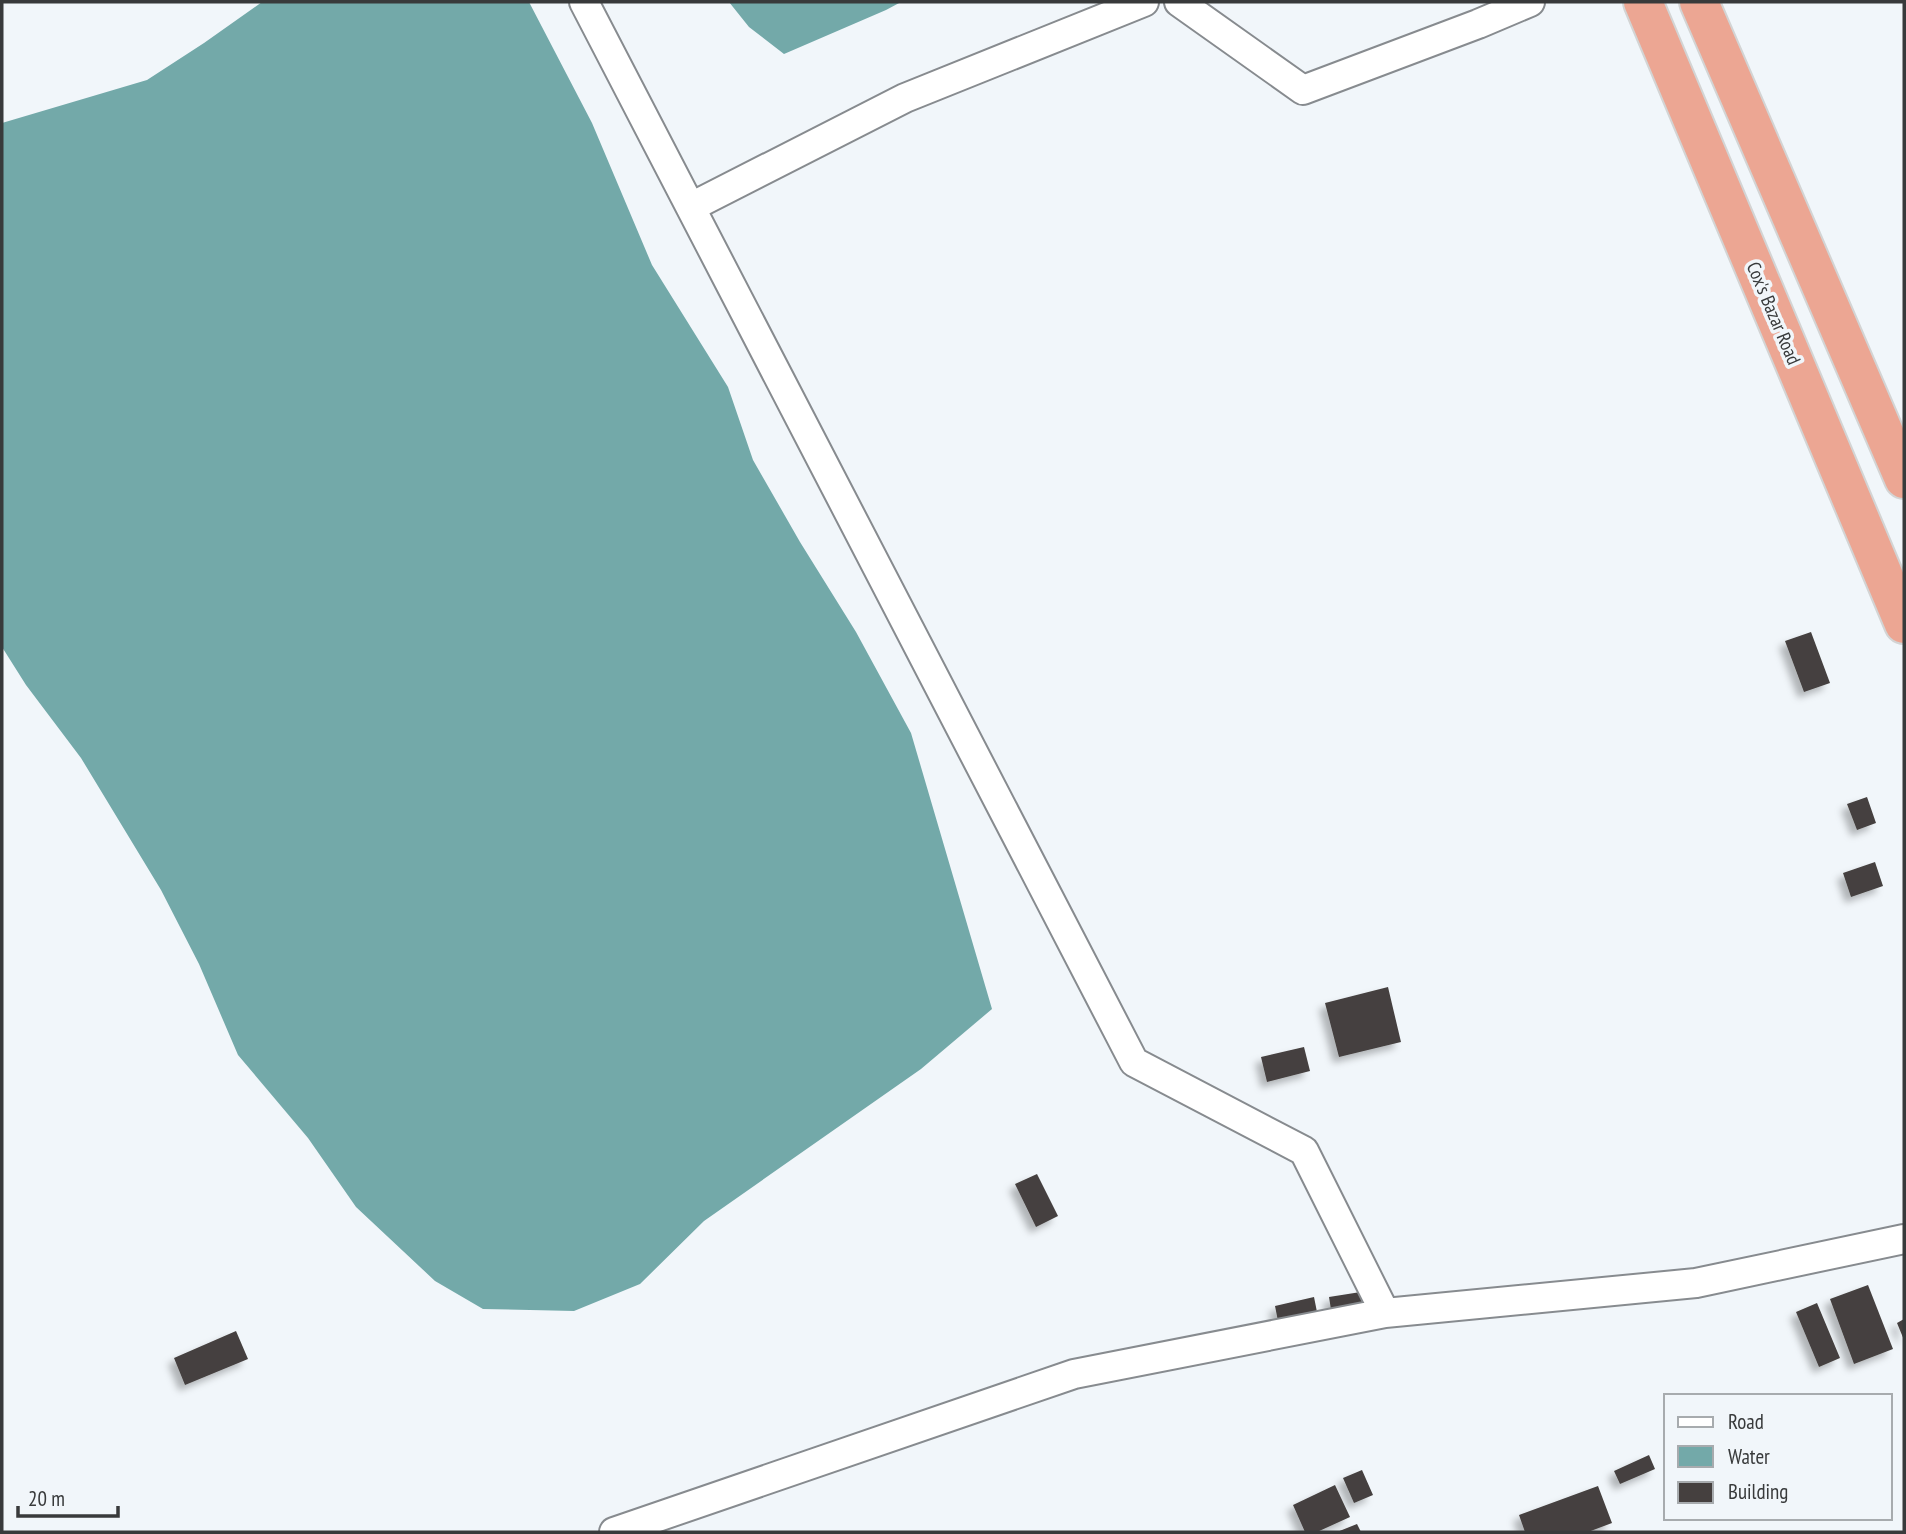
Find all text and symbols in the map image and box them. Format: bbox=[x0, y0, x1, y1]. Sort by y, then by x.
street label: Cox's Bazar Road bbox=[1742, 258, 1806, 368]
legend bbox=[1664, 1394, 1892, 1520]
text: Road bbox=[1728, 1408, 1764, 1435]
text: Water bbox=[1728, 1443, 1770, 1470]
scale bar bbox=[18, 1474, 117, 1518]
text: Building bbox=[1728, 1478, 1788, 1505]
text: 20 m bbox=[28, 1485, 65, 1512]

